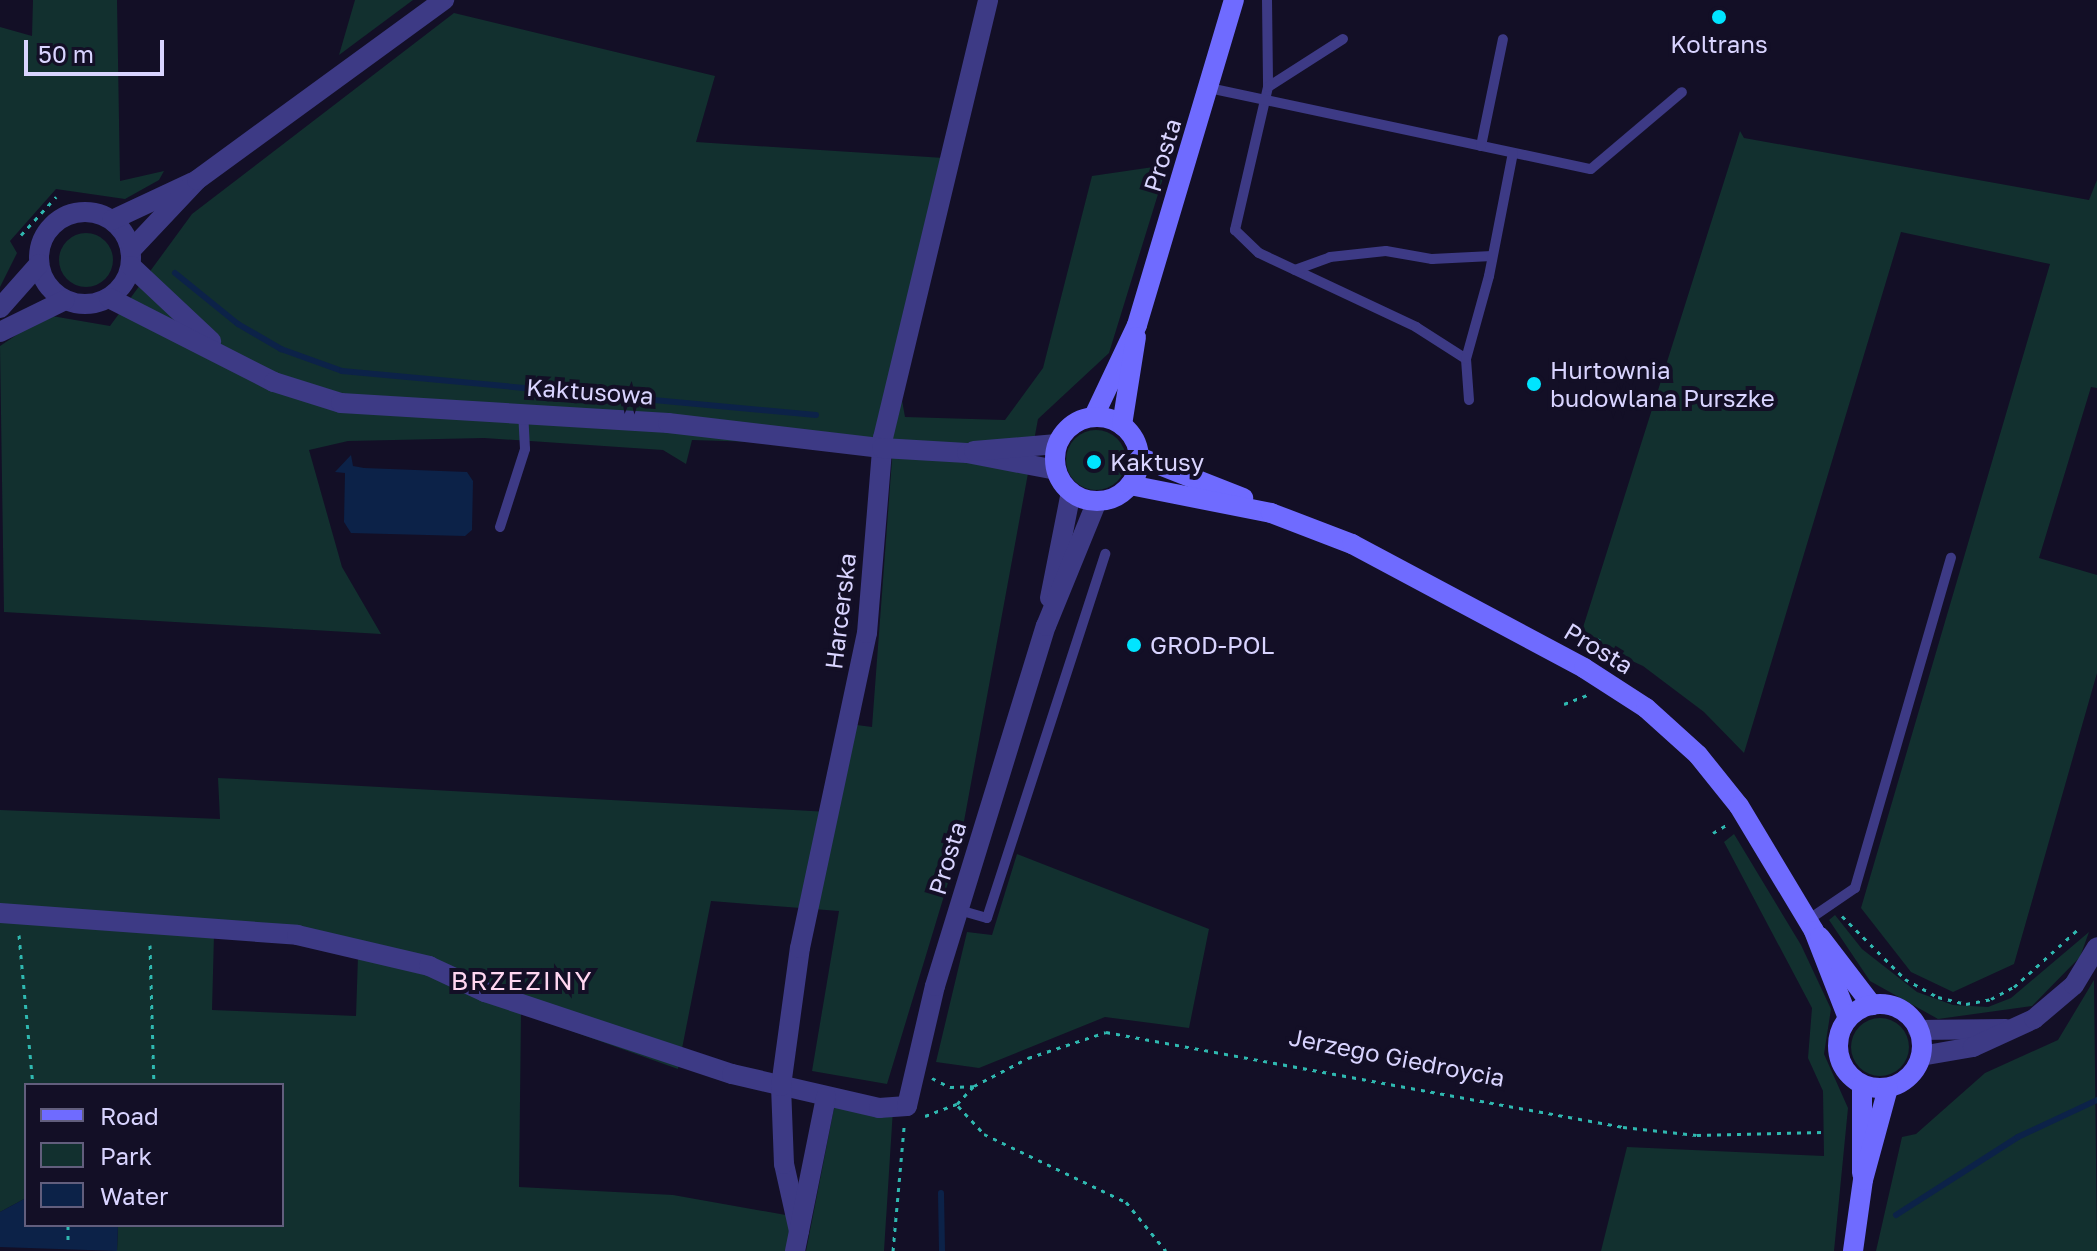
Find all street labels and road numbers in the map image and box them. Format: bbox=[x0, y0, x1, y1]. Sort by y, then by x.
street label: Prosta bbox=[1137, 115, 1187, 195]
street label: Kaktusowa bbox=[525, 372, 655, 410]
street label: Harcerska bbox=[819, 551, 861, 671]
street label: Prosta bbox=[1559, 616, 1639, 680]
street label: Prosta bbox=[922, 818, 972, 898]
street label: Jerzego Giedroycia bbox=[1287, 1022, 1507, 1092]

